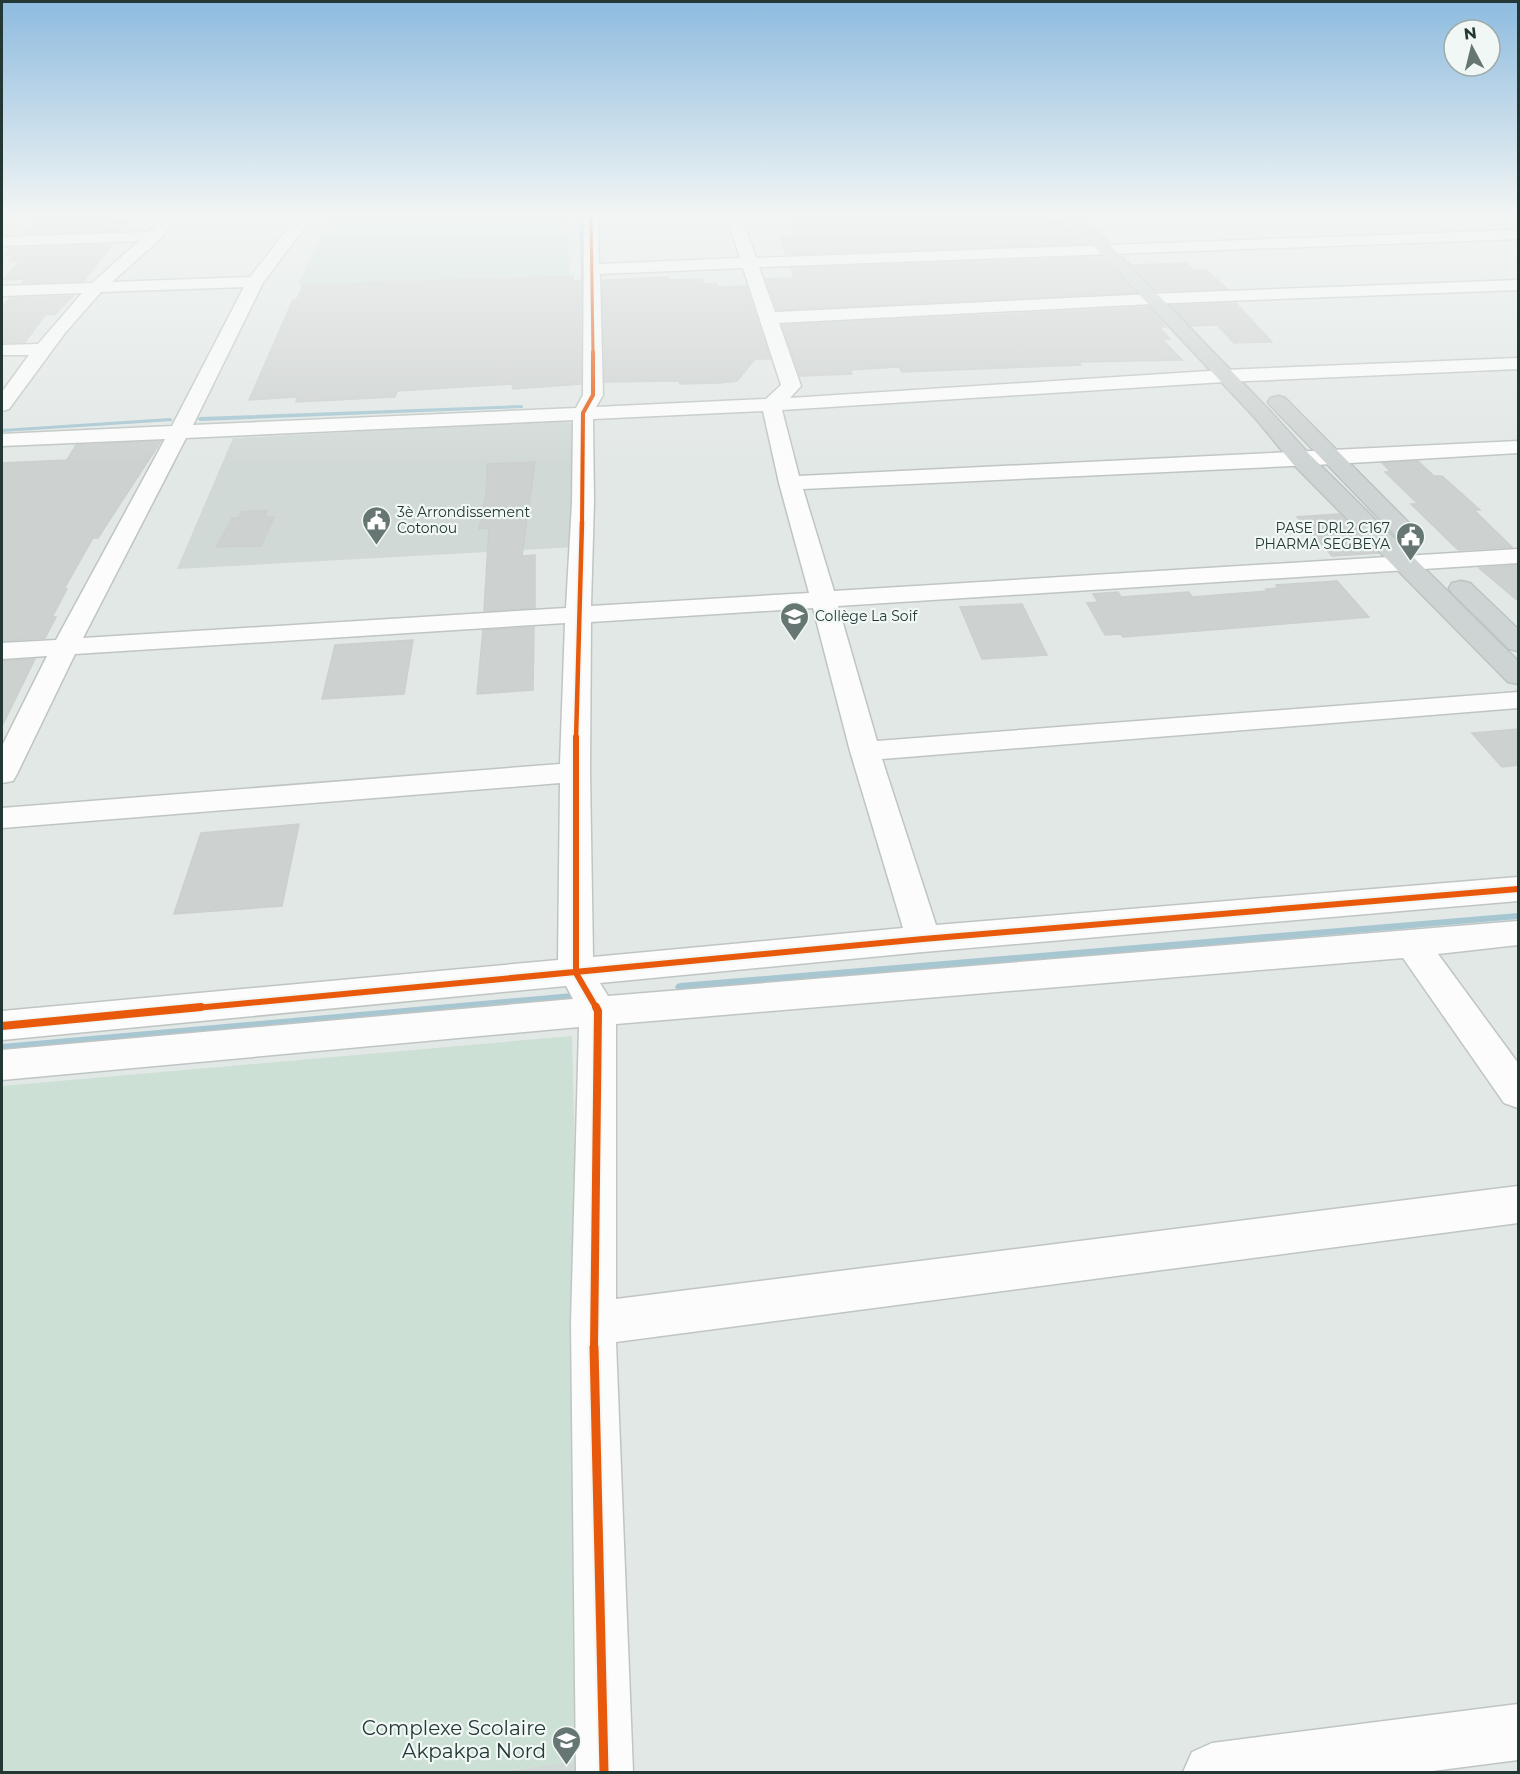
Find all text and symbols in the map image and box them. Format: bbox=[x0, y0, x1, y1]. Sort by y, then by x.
north arrow bbox=[1442, 18, 1502, 78]
text: N bbox=[1463, 23, 1478, 44]
place label: 3è Arrondissement Cotonou bbox=[397, 503, 530, 537]
public building icon: 3è Arrondissement Cotonou bbox=[360, 504, 392, 546]
place label: PASE DRL2 C167 PHARMA SEGBEYA bbox=[1255, 519, 1391, 553]
public building icon: PASE DRL2 C167 PHARMA SEGBEYA bbox=[1395, 520, 1427, 562]
school or university icon: Collège La Soif bbox=[778, 600, 810, 642]
place label: Collège La Soif bbox=[815, 607, 918, 625]
place label: Complexe Scolaire Akpakpa Nord bbox=[362, 1716, 546, 1763]
school or university icon: Complexe Scolaire Akpakpa Nord bbox=[551, 1724, 583, 1766]

